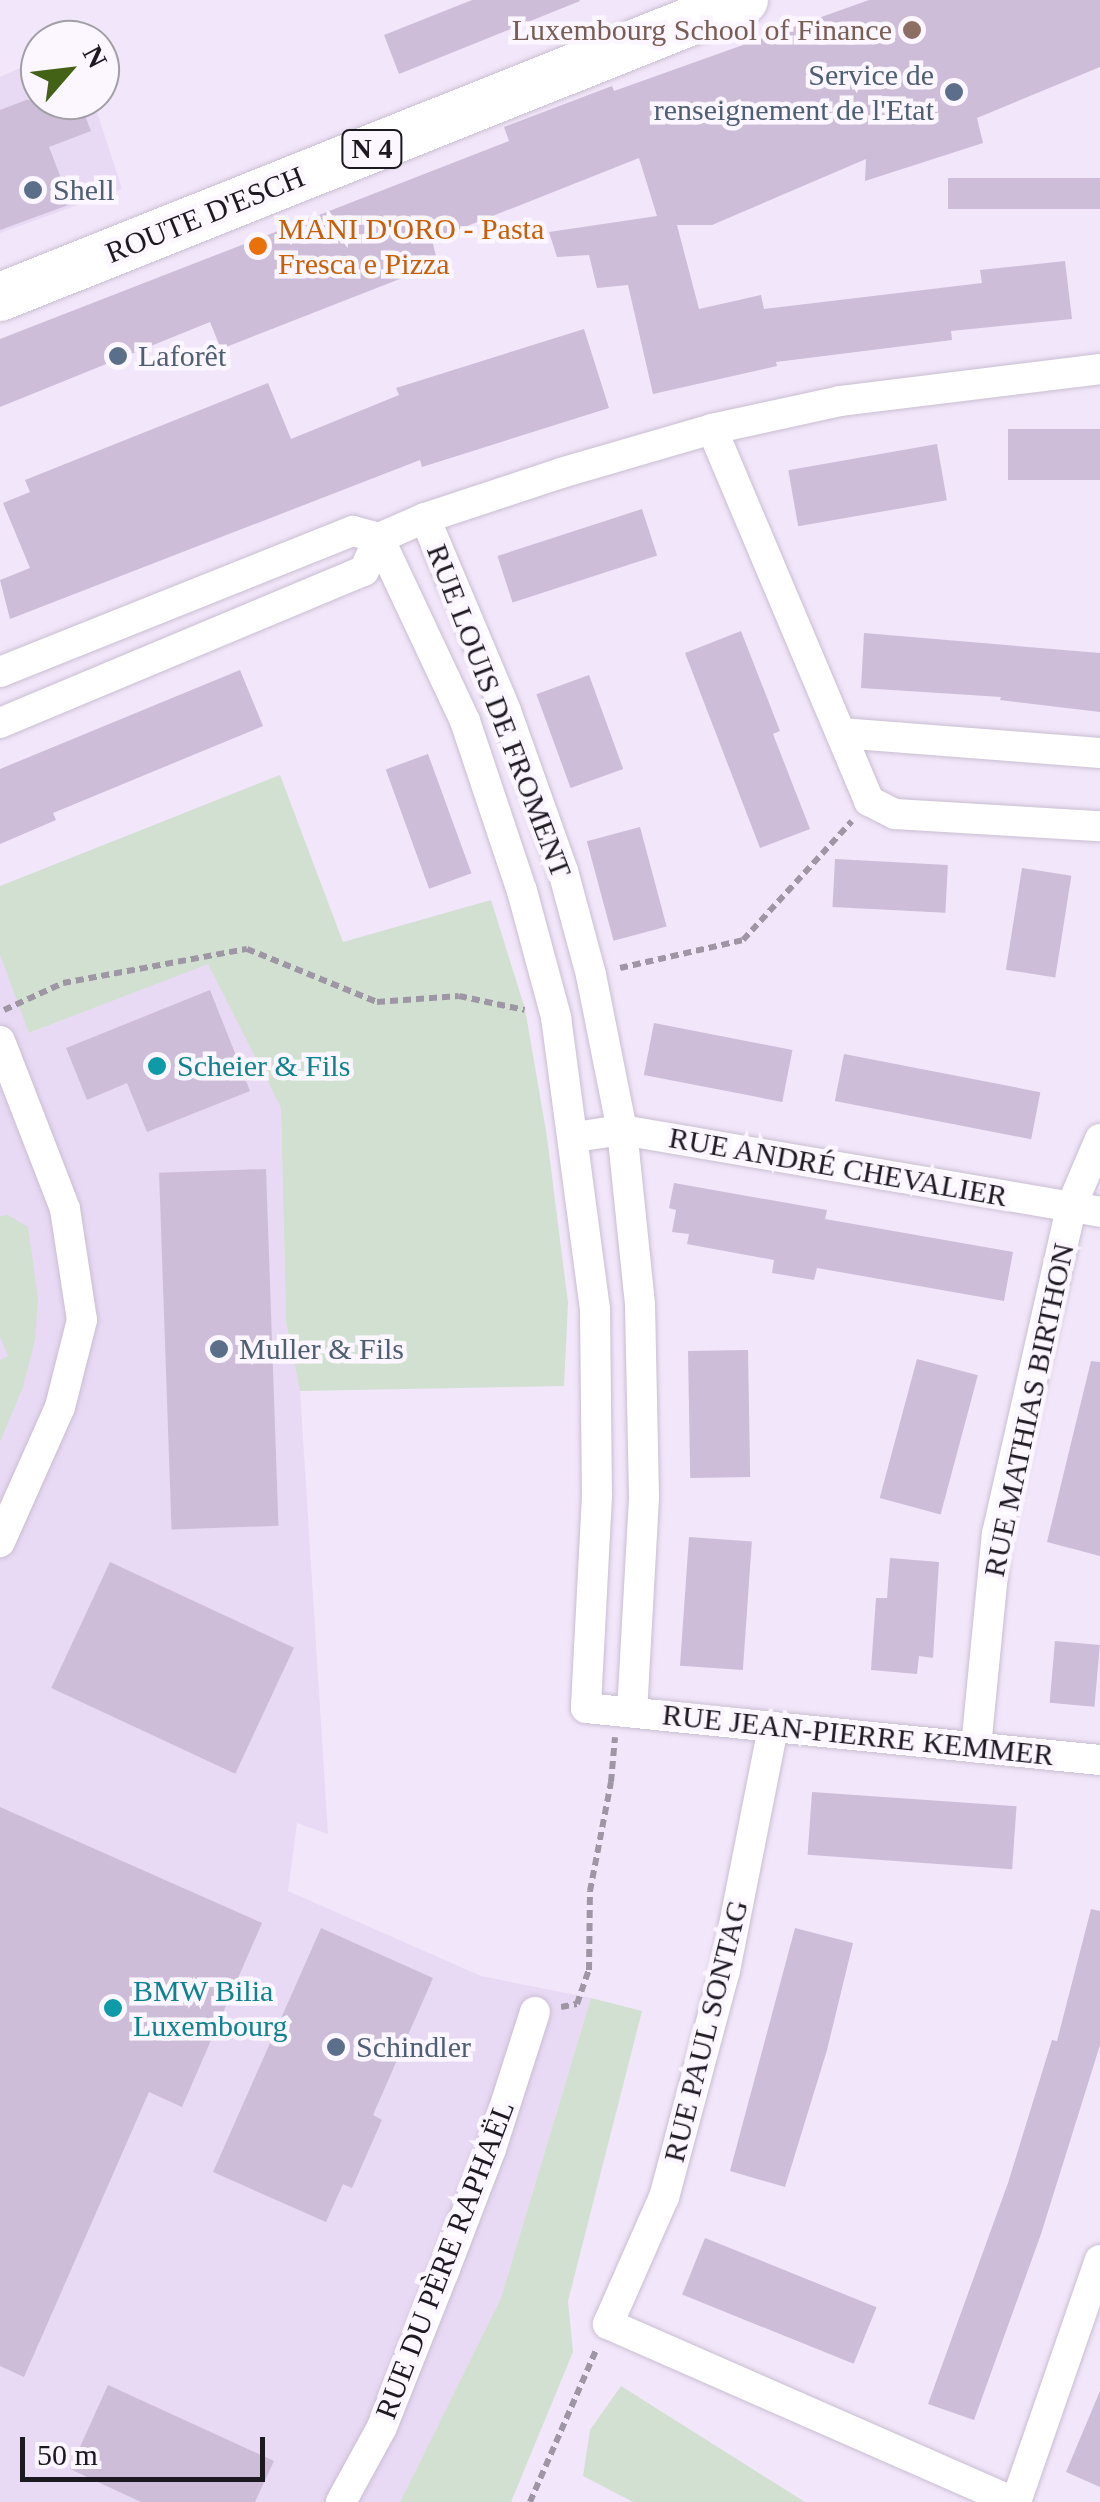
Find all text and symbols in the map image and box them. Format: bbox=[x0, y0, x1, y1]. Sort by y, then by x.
place label: Luxembourg School of Finance bbox=[512, 12, 892, 48]
marker: Luxembourg School of Finance bbox=[901, 19, 923, 41]
north arrow bbox=[20, 20, 120, 120]
text: N bbox=[77, 40, 114, 73]
place label: Service de renseignement de l'Etat bbox=[654, 57, 934, 128]
marker: Service de renseignement de l'Etat bbox=[943, 81, 965, 103]
road number: N 4 bbox=[340, 126, 404, 172]
street label: ROUTE D'ESCH bbox=[100, 159, 310, 271]
place label: Shell bbox=[53, 172, 115, 208]
marker: Shell bbox=[22, 179, 44, 201]
place label: MANI D'ORO - Pasta Fresca e Pizza bbox=[278, 211, 544, 282]
marker: MANI D'ORO - Pasta Fresca e Pizza bbox=[247, 235, 269, 257]
place label: Laforêt bbox=[138, 338, 226, 374]
marker: Laforêt bbox=[107, 345, 129, 367]
street label: RUE LOUIS DE FROMENT bbox=[419, 539, 579, 883]
place label: Scheier & Fils bbox=[177, 1048, 350, 1084]
marker: Scheier & Fils bbox=[146, 1055, 168, 1077]
street label: RUE ANDRÉ CHEVALIER bbox=[665, 1119, 1011, 1215]
street label: RUE MATHIAS BIRTHON bbox=[976, 1240, 1082, 1580]
place label: Muller & Fils bbox=[239, 1331, 404, 1367]
marker: Muller & Fils bbox=[208, 1338, 230, 1360]
street label: RUE JEAN-PIERRE KEMMER bbox=[661, 1697, 1055, 1773]
street label: RUE PAUL SONTAG bbox=[656, 1896, 756, 2166]
place label: BMW Bilia Luxembourg bbox=[133, 1973, 287, 2044]
marker: BMW Bilia Luxembourg bbox=[102, 1997, 124, 2019]
place label: Schindler bbox=[356, 2029, 471, 2065]
marker: Schindler bbox=[325, 2036, 347, 2058]
street label: RUE DU PÈRE RAPHAËL bbox=[368, 2096, 522, 2424]
scale bar bbox=[25, 2417, 270, 2479]
text: 50 m bbox=[37, 2438, 98, 2471]

